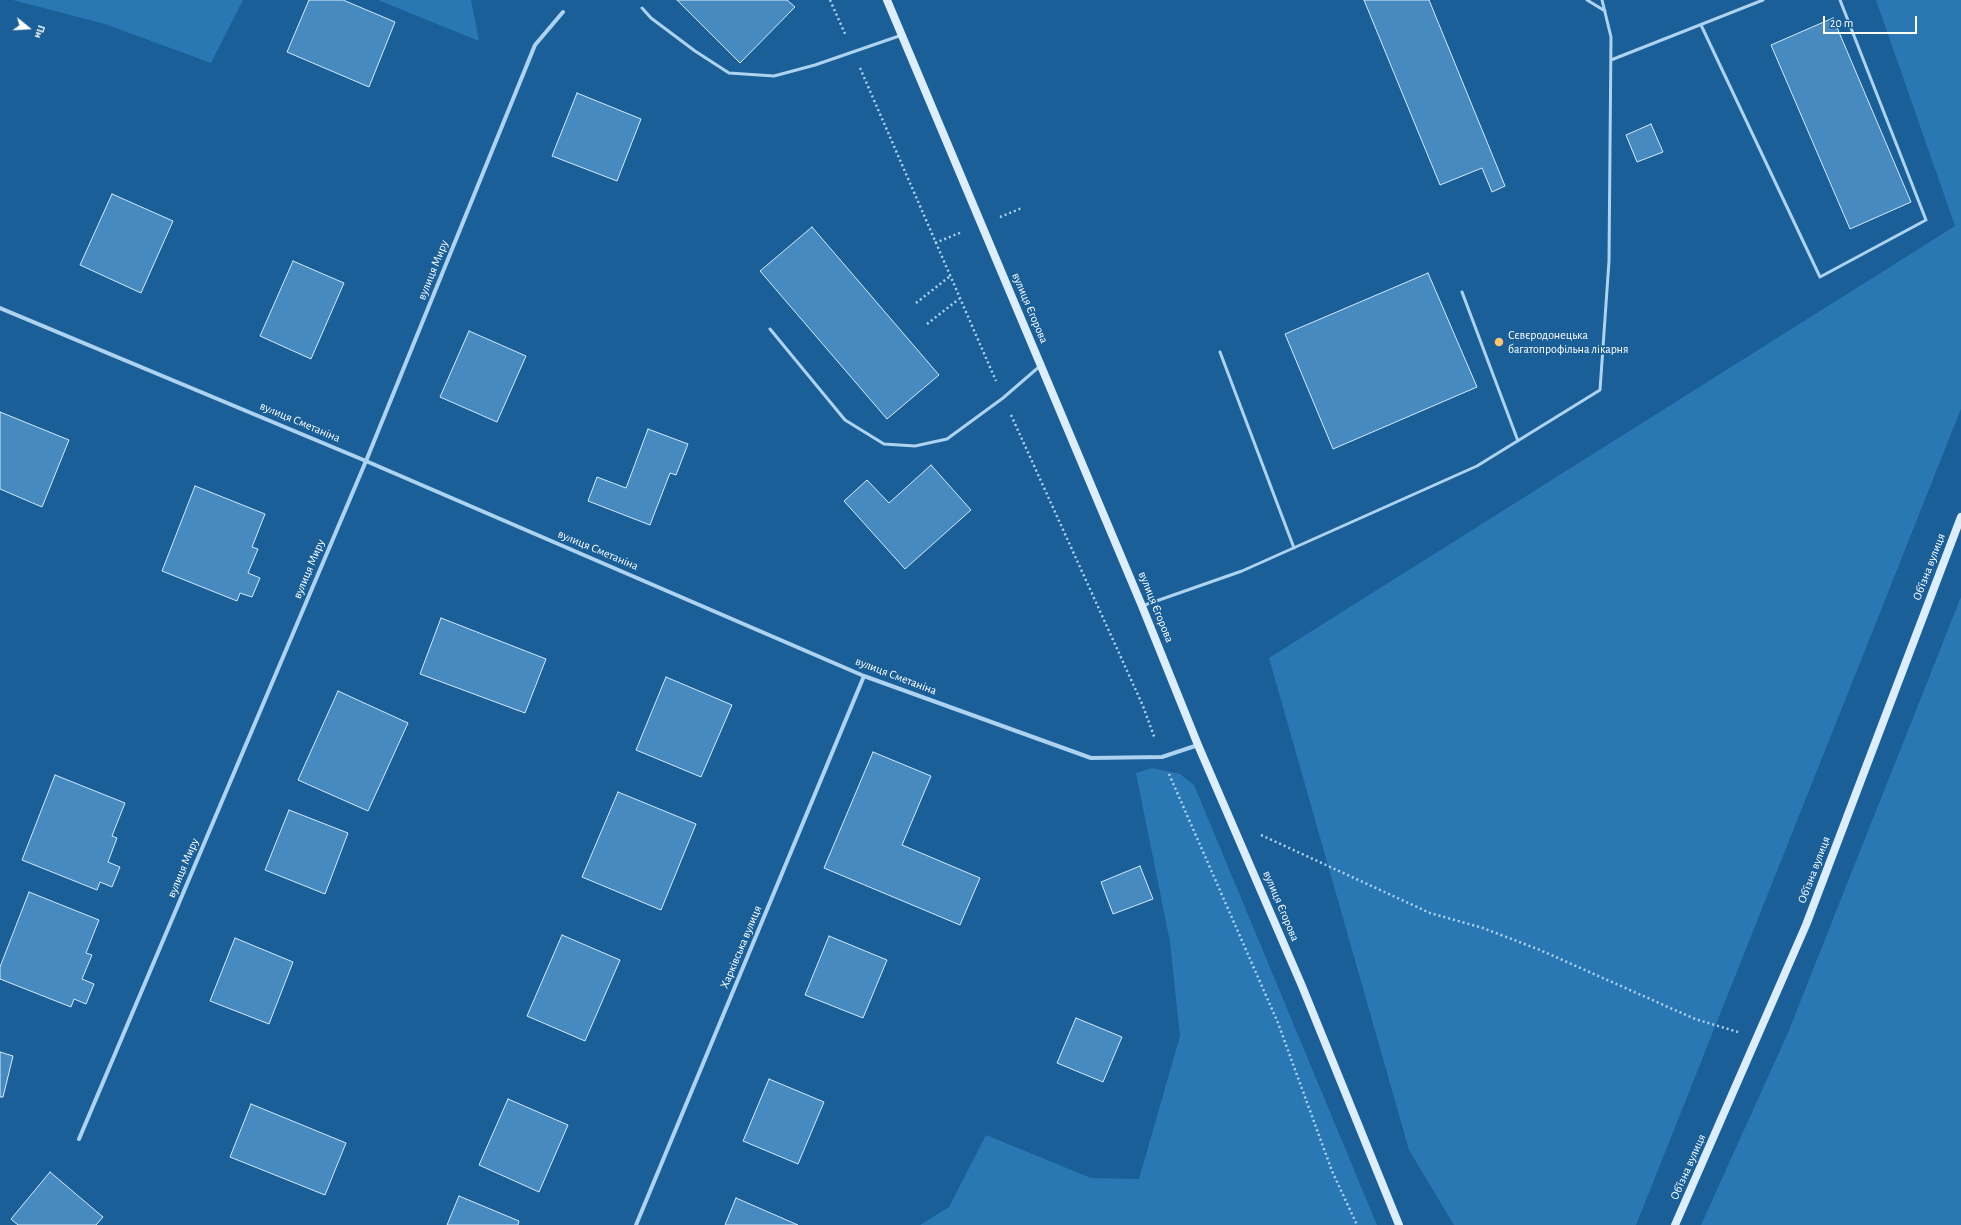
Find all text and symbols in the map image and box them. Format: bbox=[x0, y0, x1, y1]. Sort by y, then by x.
north arrow bbox=[8, 8, 48, 48]
scale bar bbox=[1825, 8, 1919, 34]
text: 20 m bbox=[1830, 17, 1853, 29]
text: Пн bbox=[33, 24, 47, 40]
street label: вулиця Миру bbox=[414, 238, 452, 302]
street label: вулиця Єгорова bbox=[1009, 270, 1051, 346]
place label: Сєвєродонецька багатопрофiльна лiкарня bbox=[1508, 328, 1629, 356]
marker: Сєвєродонецька багатопрофiльна лiкарня bbox=[1493, 336, 1505, 348]
street label: вулиця Сметаніна bbox=[258, 399, 342, 445]
street label: вулиця Сметаніна bbox=[556, 527, 640, 573]
street label: Об’їзна вулиця bbox=[1910, 531, 1948, 603]
street label: вулиця Миру bbox=[290, 537, 328, 601]
street label: вулиця Єгорова bbox=[1135, 569, 1177, 645]
street label: вулиця Сметаніна bbox=[853, 654, 939, 698]
street label: Об’їзна вулиця bbox=[1795, 834, 1833, 906]
street label: вулиця Миру bbox=[164, 836, 202, 900]
street label: вулиця Єгорова bbox=[1260, 868, 1302, 944]
street label: Харківська вулиця bbox=[717, 903, 765, 991]
street label: Об’їзна вулиця bbox=[1667, 1132, 1709, 1202]

